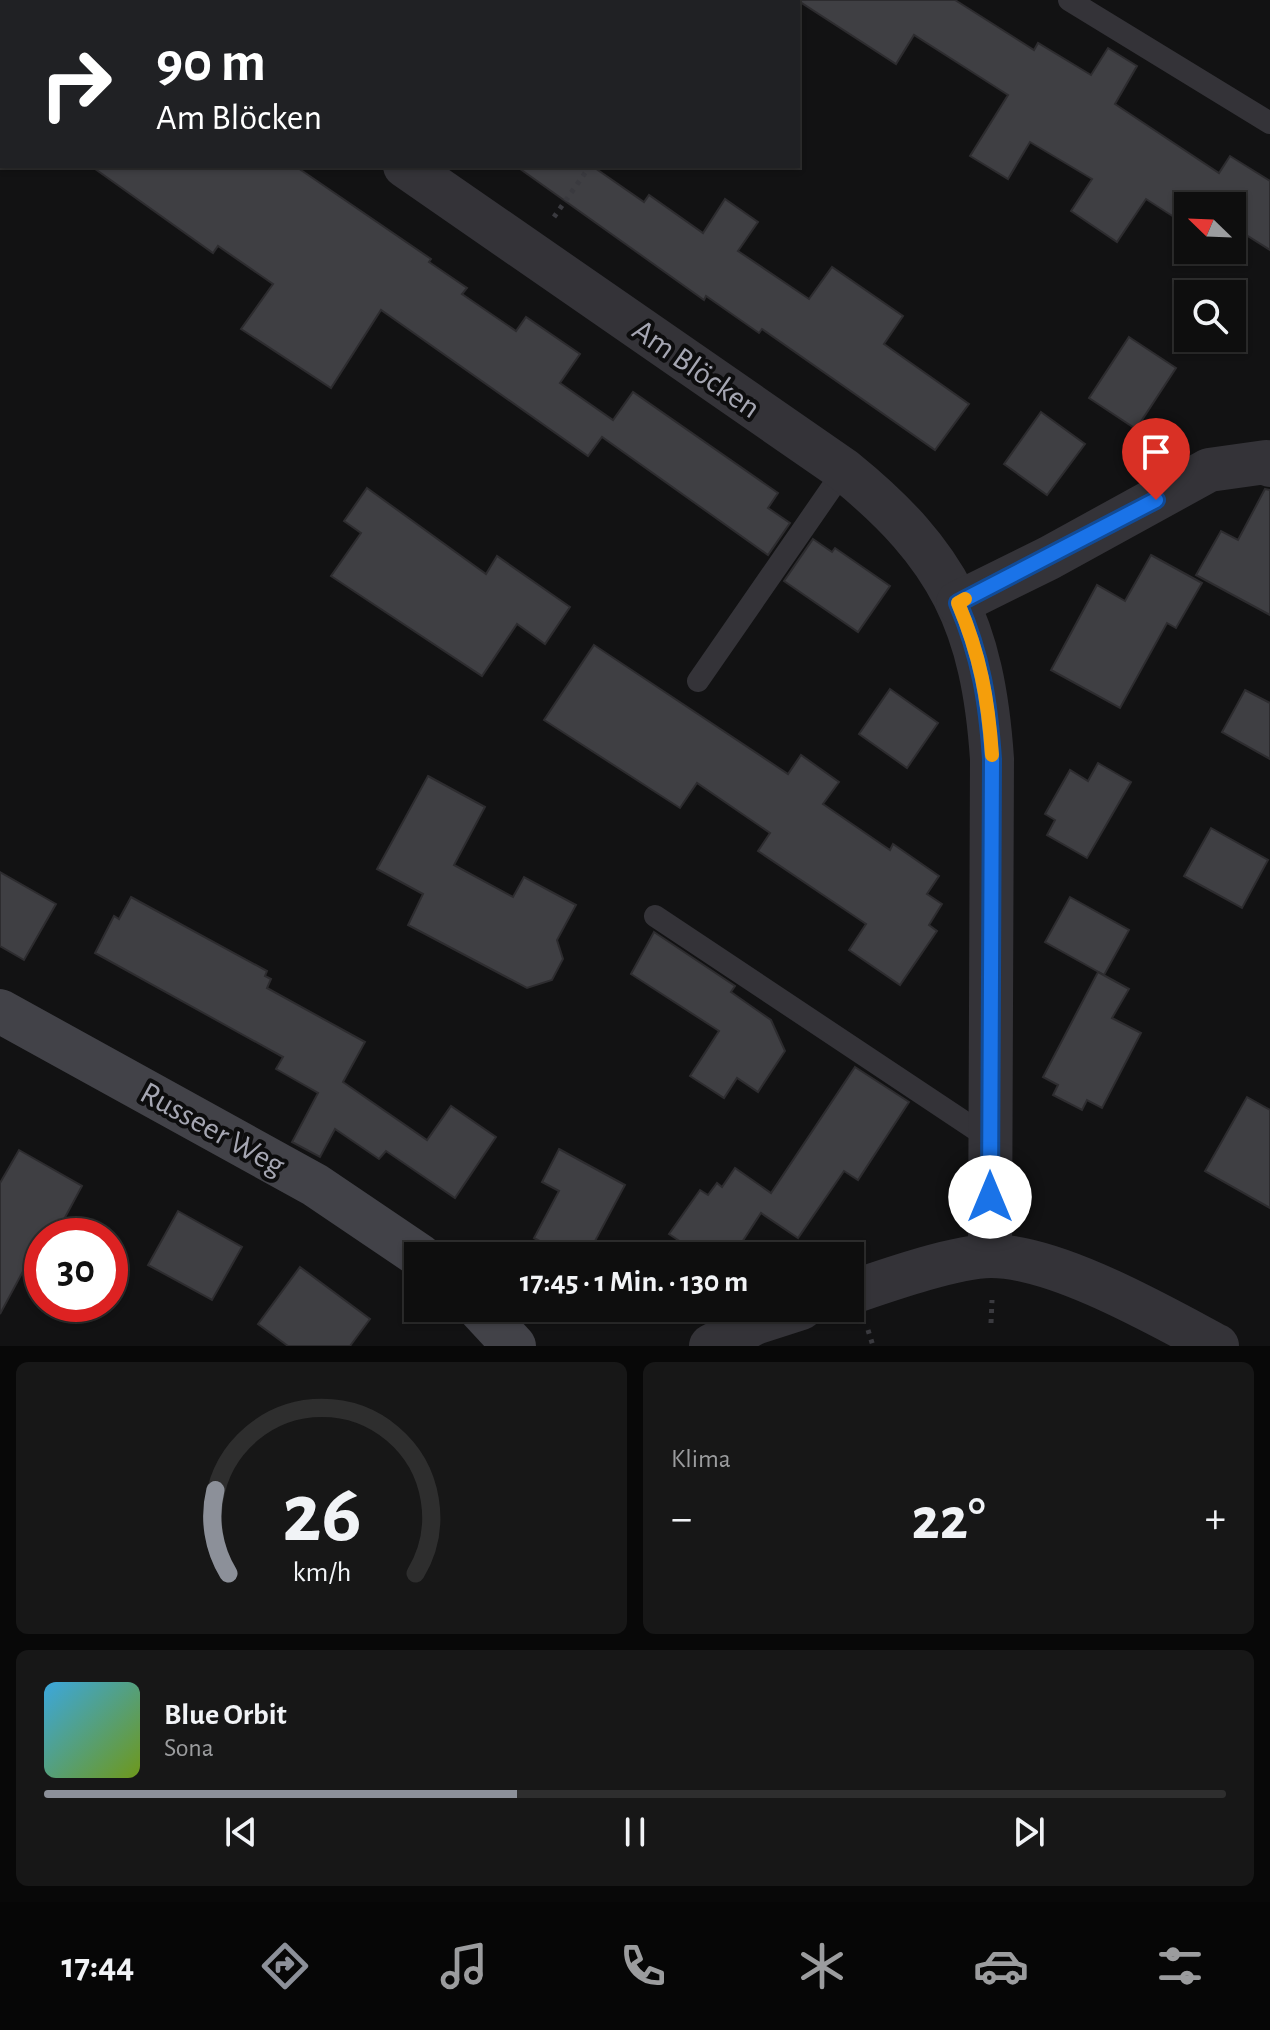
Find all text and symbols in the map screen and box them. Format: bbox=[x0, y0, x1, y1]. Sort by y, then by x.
icon: right bbox=[24, 32, 128, 136]
text: 90 m bbox=[156, 35, 266, 91]
text: Am Blöcken bbox=[156, 100, 322, 136]
north arrow bbox=[1174, 192, 1246, 264]
map controls bbox=[1174, 192, 1246, 352]
button: search bbox=[1174, 280, 1246, 352]
street label: Am Blöcken bbox=[627, 313, 766, 424]
pin bbox=[1122, 418, 1190, 500]
icon: arrive bbox=[1134, 430, 1178, 474]
street label: Russeer Weg bbox=[135, 1076, 290, 1182]
position arrow bbox=[948, 1155, 1032, 1239]
speed limit sign: 30 bbox=[24, 1218, 128, 1322]
text: 17:45 · 1 Min. · 130 m bbox=[520, 1267, 748, 1297]
text: Klima bbox=[671, 1446, 731, 1472]
text: 26 bbox=[282, 1473, 361, 1557]
text: 22° bbox=[911, 1490, 986, 1550]
text: − bbox=[671, 1497, 692, 1541]
text: + bbox=[1205, 1497, 1226, 1541]
text: km/h bbox=[292, 1558, 351, 1587]
text: Blue Orbit bbox=[164, 1700, 287, 1730]
text: Sona bbox=[164, 1735, 214, 1761]
icon: previous bbox=[219, 1810, 263, 1854]
icon: pause bbox=[613, 1810, 657, 1854]
icon: next bbox=[1007, 1810, 1051, 1854]
icon: directions bbox=[257, 1938, 313, 1994]
icon: music bbox=[436, 1938, 492, 1994]
icon: phone bbox=[615, 1938, 671, 1994]
icon: climate bbox=[794, 1938, 850, 1994]
icon: car bbox=[973, 1938, 1029, 1994]
icon: filters bbox=[1152, 1938, 1208, 1994]
text: 17:44 bbox=[62, 1948, 134, 1984]

